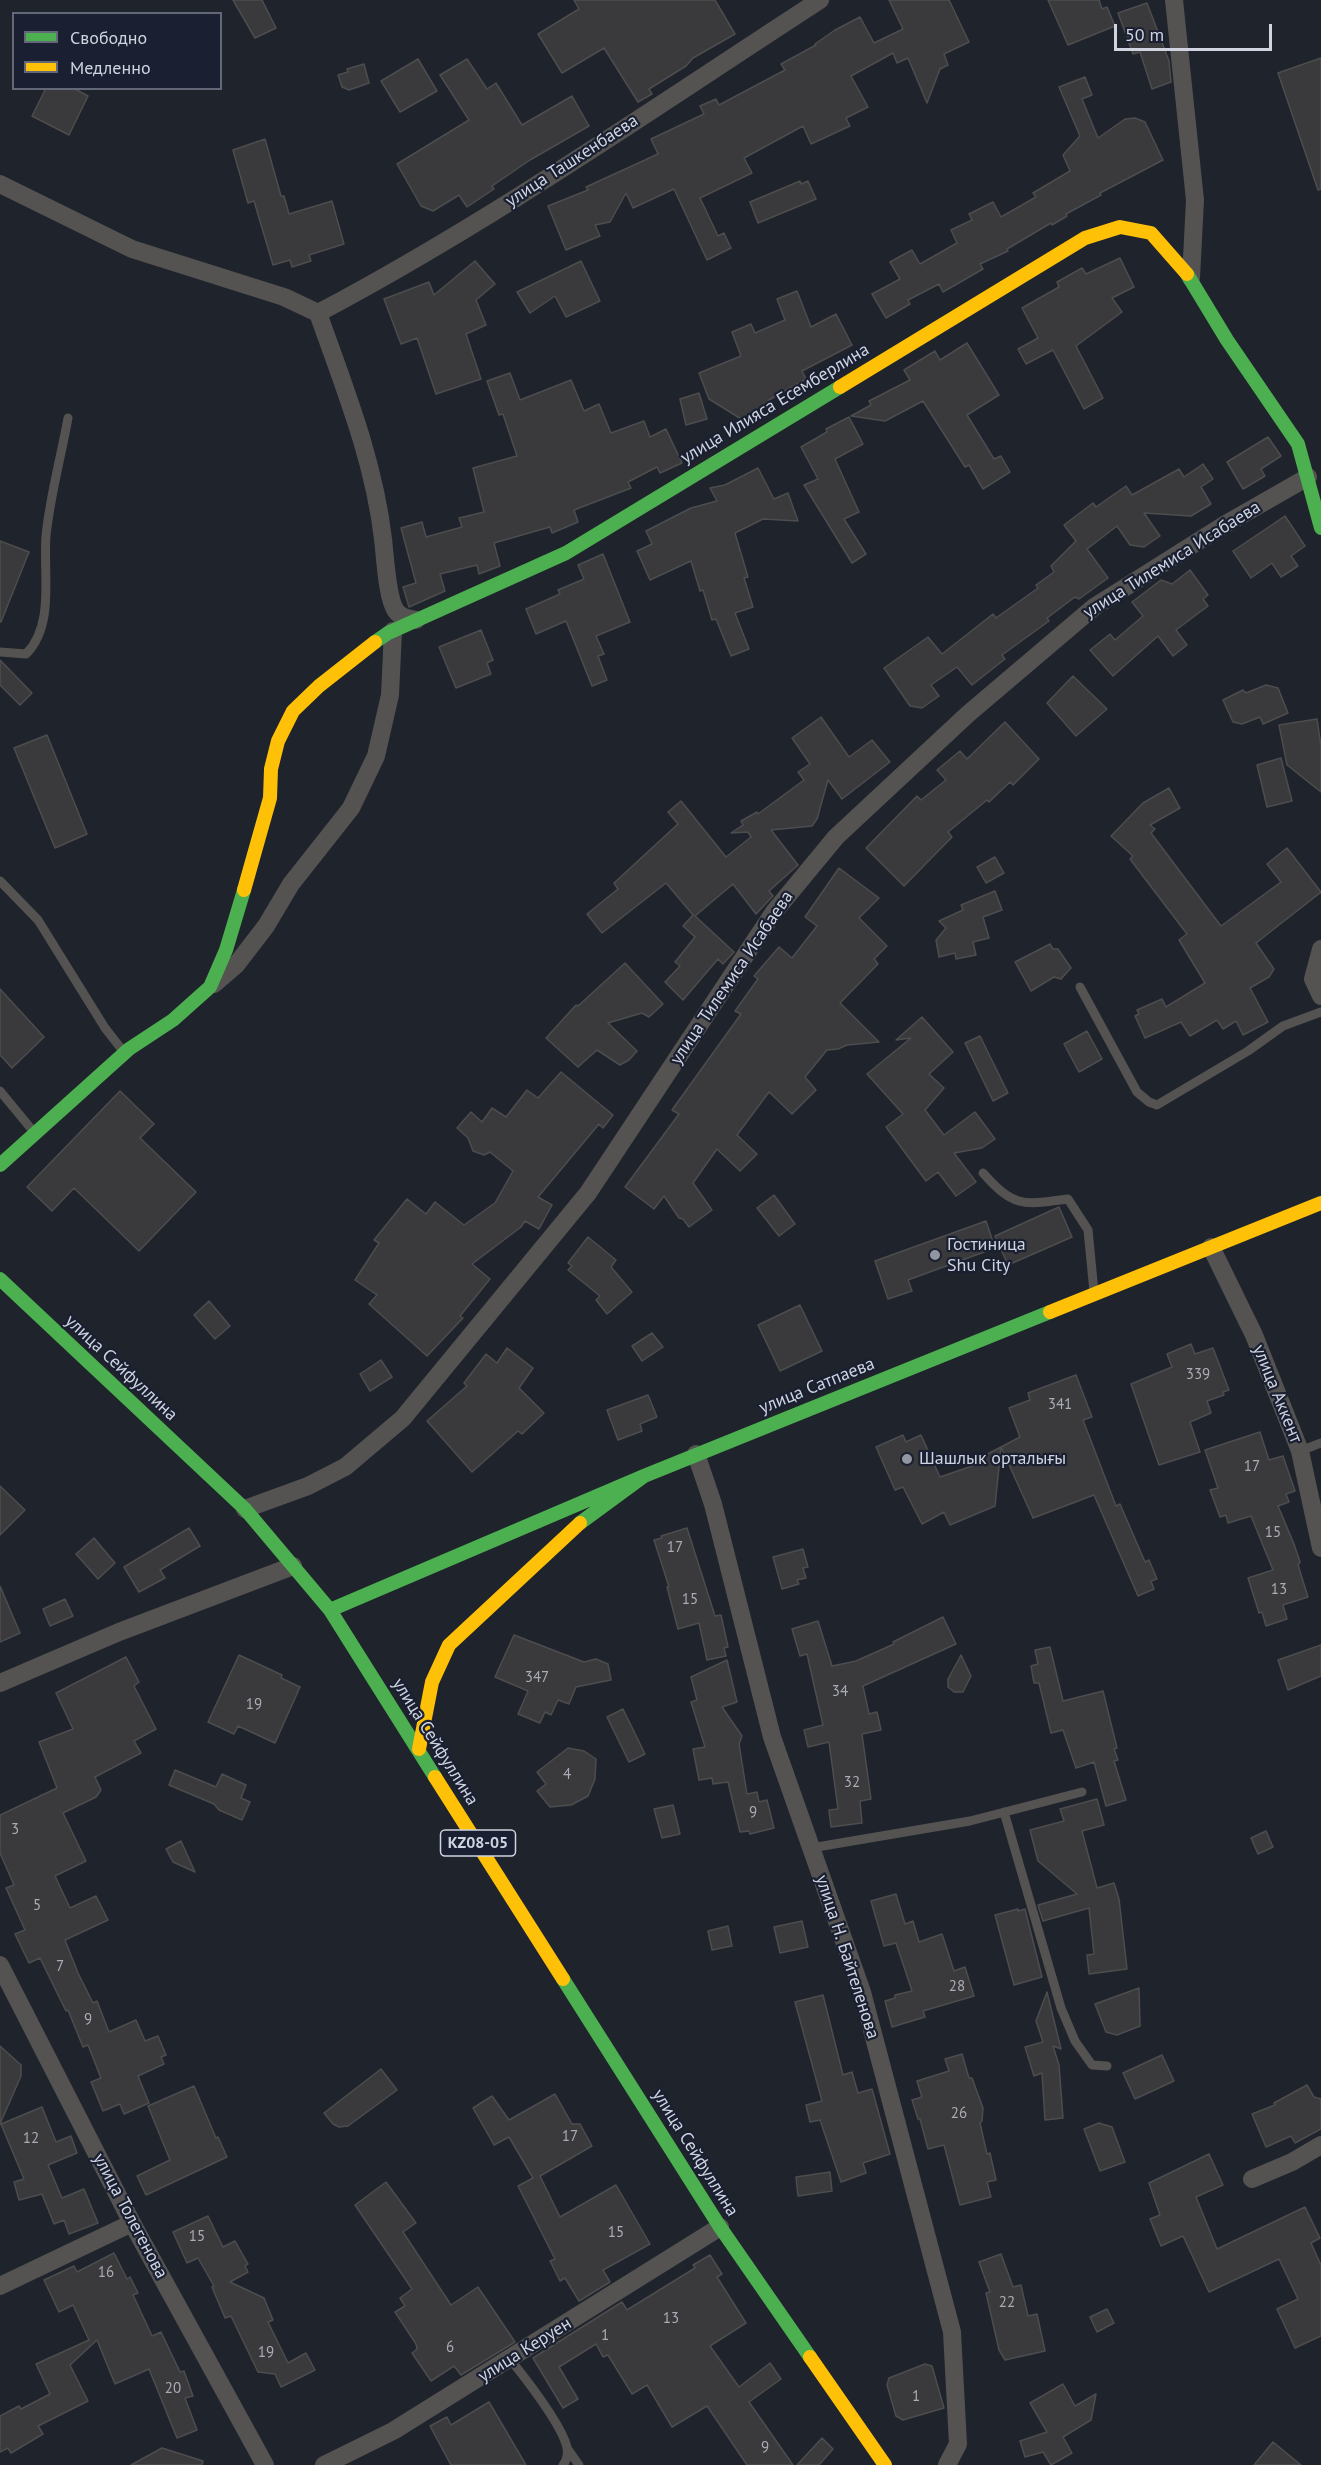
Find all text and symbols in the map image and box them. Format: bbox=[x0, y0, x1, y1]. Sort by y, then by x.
legend bbox=[12, 12, 222, 90]
scale bar bbox=[1117, 12, 1274, 50]
text: 50 m bbox=[1125, 23, 1164, 46]
text: Свободно bbox=[70, 26, 147, 49]
text: Медленно bbox=[70, 56, 151, 79]
street label: улица Ташкенбаева bbox=[502, 110, 642, 212]
street label: улица Илияса Есемберлина bbox=[677, 339, 873, 469]
street label: улица Тилемиса Исабаева bbox=[1079, 497, 1265, 623]
street label: улица Тилемиса Исабаева bbox=[666, 887, 798, 1069]
place label: Гостиница Shu City bbox=[947, 1234, 1026, 1276]
marker: Гостиница Shu City bbox=[928, 1248, 942, 1262]
street label: улица Сейфуллина bbox=[60, 1310, 182, 1426]
street label: улица Аккент bbox=[1247, 1342, 1307, 1446]
street label: улица Сатпаева bbox=[756, 1353, 878, 1419]
house number: 339 bbox=[1186, 1366, 1210, 1384]
house number: 341 bbox=[1048, 1396, 1072, 1414]
place label: Шашлык орталығы bbox=[919, 1448, 1066, 1470]
marker: Шашлык орталығы bbox=[900, 1452, 914, 1466]
house number: 17 bbox=[1244, 1458, 1260, 1476]
house number: 15 bbox=[1265, 1524, 1281, 1542]
house number: 17 bbox=[667, 1539, 683, 1557]
house number: 13 bbox=[1271, 1581, 1287, 1599]
house number: 15 bbox=[682, 1591, 698, 1609]
house number: 347 bbox=[525, 1669, 549, 1687]
street label: улица Сейфуллина bbox=[387, 1674, 483, 1810]
house number: 34 bbox=[832, 1683, 848, 1701]
house number: 19 bbox=[246, 1696, 262, 1714]
house number: 4 bbox=[563, 1766, 571, 1784]
house number: 32 bbox=[844, 1774, 860, 1792]
house number: 9 bbox=[749, 1804, 757, 1822]
house number: 3 bbox=[11, 1821, 19, 1839]
road number: KZ08-05 bbox=[440, 1830, 516, 1856]
street label: улица Н. Байтеленова bbox=[810, 1872, 884, 2042]
house number: 5 bbox=[33, 1897, 41, 1915]
house number: 7 bbox=[56, 1958, 64, 1976]
house number: 28 bbox=[949, 1978, 965, 1996]
house number: 9 bbox=[84, 2011, 92, 2029]
street label: улица Сейфуллина bbox=[647, 2085, 743, 2221]
house number: 26 bbox=[951, 2105, 967, 2123]
house number: 17 bbox=[562, 2128, 578, 2146]
house number: 12 bbox=[23, 2130, 39, 2148]
street label: улица Толегенова bbox=[88, 2150, 172, 2282]
house number: 15 bbox=[608, 2224, 624, 2242]
house number: 15 bbox=[189, 2228, 205, 2246]
house number: 16 bbox=[98, 2264, 114, 2282]
house number: 22 bbox=[999, 2294, 1015, 2312]
house number: 13 bbox=[663, 2310, 679, 2328]
street label: улица Керуен bbox=[474, 2313, 576, 2387]
house number: 1 bbox=[601, 2327, 609, 2345]
house number: 6 bbox=[446, 2339, 454, 2357]
house number: 19 bbox=[258, 2344, 274, 2362]
house number: 20 bbox=[165, 2380, 181, 2398]
house number: 1 bbox=[912, 2388, 920, 2406]
house number: 9 bbox=[761, 2439, 769, 2457]

